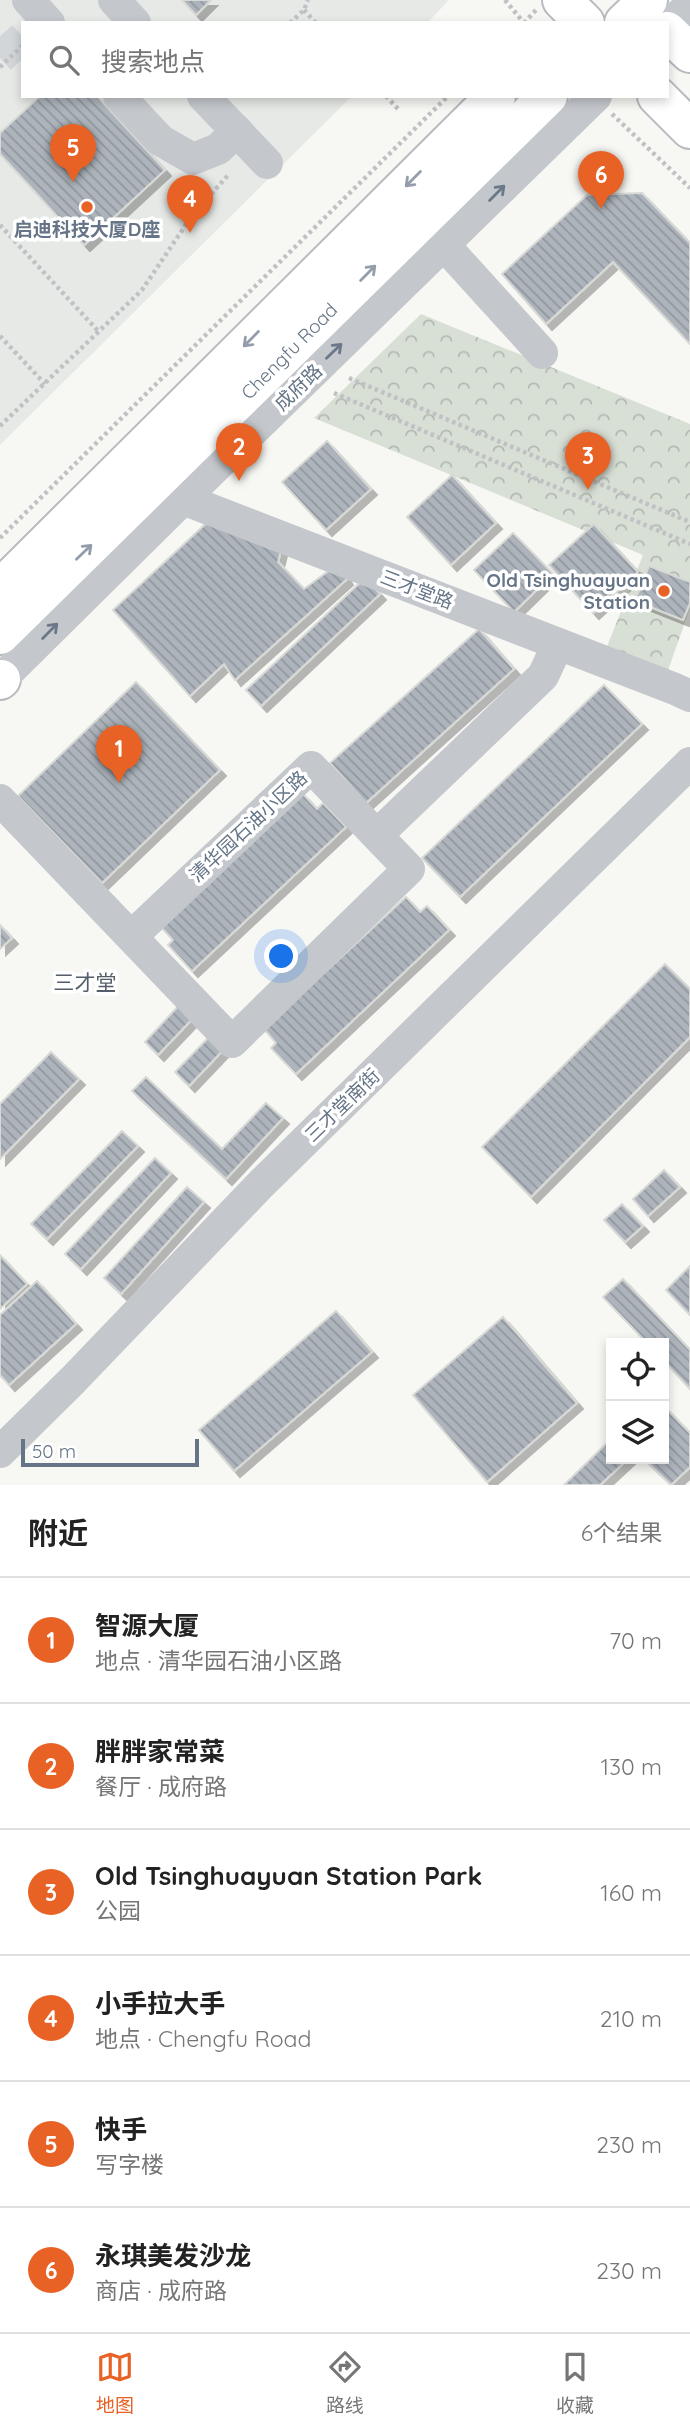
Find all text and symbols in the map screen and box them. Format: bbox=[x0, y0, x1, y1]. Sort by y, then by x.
search box bbox=[21, 21, 669, 98]
icon: search bbox=[45, 41, 83, 79]
text: 搜索地点 bbox=[101, 45, 205, 78]
pin: 5 bbox=[50, 124, 96, 182]
pin: 6 bbox=[578, 151, 624, 209]
one-way arrow bbox=[405, 170, 422, 187]
pin: 4 bbox=[167, 175, 213, 233]
one-way arrow bbox=[489, 184, 506, 201]
marker: 启迪科技大厦D座 bbox=[79, 199, 95, 215]
place label: 启迪科技大厦D座 bbox=[14, 217, 160, 241]
one-way arrow bbox=[360, 264, 377, 281]
street label: Chengfu Road bbox=[236, 298, 342, 404]
one-way arrow bbox=[243, 330, 260, 347]
one-way arrow bbox=[325, 343, 342, 360]
street label: 成府路 bbox=[269, 359, 327, 415]
pin: 2 bbox=[216, 423, 262, 481]
pin: 3 bbox=[565, 432, 611, 490]
one-way arrow bbox=[75, 544, 92, 561]
street label: 三才堂路 bbox=[377, 564, 457, 614]
place label: Old Tsinghuayuan Station bbox=[487, 568, 650, 614]
marker: Old Tsinghuayuan Station bbox=[656, 583, 672, 599]
one-way arrow bbox=[41, 623, 58, 640]
pin: 1 bbox=[96, 725, 142, 783]
street label: 清华园石油小区路 bbox=[184, 765, 312, 887]
your location bbox=[264, 939, 298, 973]
district label: 三才堂 bbox=[54, 969, 117, 995]
street label: 三才堂南街 bbox=[299, 1063, 385, 1147]
map controls bbox=[606, 1338, 669, 1464]
button: locate bbox=[606, 1338, 669, 1401]
button: layers bbox=[606, 1401, 669, 1464]
scale bar bbox=[21, 1436, 200, 1468]
text: 50 m bbox=[32, 1439, 76, 1463]
text: 附近 bbox=[28, 1514, 88, 1552]
text: 6个结果 bbox=[581, 1518, 662, 1547]
text: 智源大厦 bbox=[95, 1609, 199, 1642]
text: 1 bbox=[47, 1626, 55, 1655]
text: 70 m bbox=[609, 1626, 662, 1655]
text: 地点 · 清华园石油小区路 bbox=[95, 1646, 342, 1675]
text: 胖胖家常菜 bbox=[95, 1735, 225, 1768]
text: 2 bbox=[44, 1752, 58, 1781]
text: 130 m bbox=[600, 1752, 662, 1781]
text: 餐厅 · 成府路 bbox=[95, 1772, 227, 1801]
text: Old Tsinghuayuan Station Park bbox=[95, 1859, 482, 1892]
text: 3 bbox=[45, 1878, 57, 1907]
text: 160 m bbox=[600, 1878, 662, 1907]
text: 公园 bbox=[95, 1896, 141, 1925]
text: 小手拉大手 bbox=[95, 1987, 225, 2020]
text: 4 bbox=[44, 2004, 58, 2033]
text: 210 m bbox=[600, 2004, 662, 2033]
text: 地点 · Chengfu Road bbox=[95, 2024, 311, 2053]
text: 快手 bbox=[95, 2113, 147, 2146]
text: 5 bbox=[44, 2130, 58, 2159]
text: 230 m bbox=[596, 2130, 662, 2159]
text: 写字楼 bbox=[95, 2150, 164, 2179]
text: 永琪美发沙龙 bbox=[95, 2239, 251, 2272]
text: 6 bbox=[45, 2256, 57, 2285]
text: 230 m bbox=[596, 2256, 662, 2285]
text: 商店 · 成府路 bbox=[95, 2276, 227, 2305]
tab: 地图 bbox=[96, 2348, 134, 2417]
tab: 路线 bbox=[326, 2348, 364, 2417]
tab: 收藏 bbox=[556, 2348, 594, 2417]

